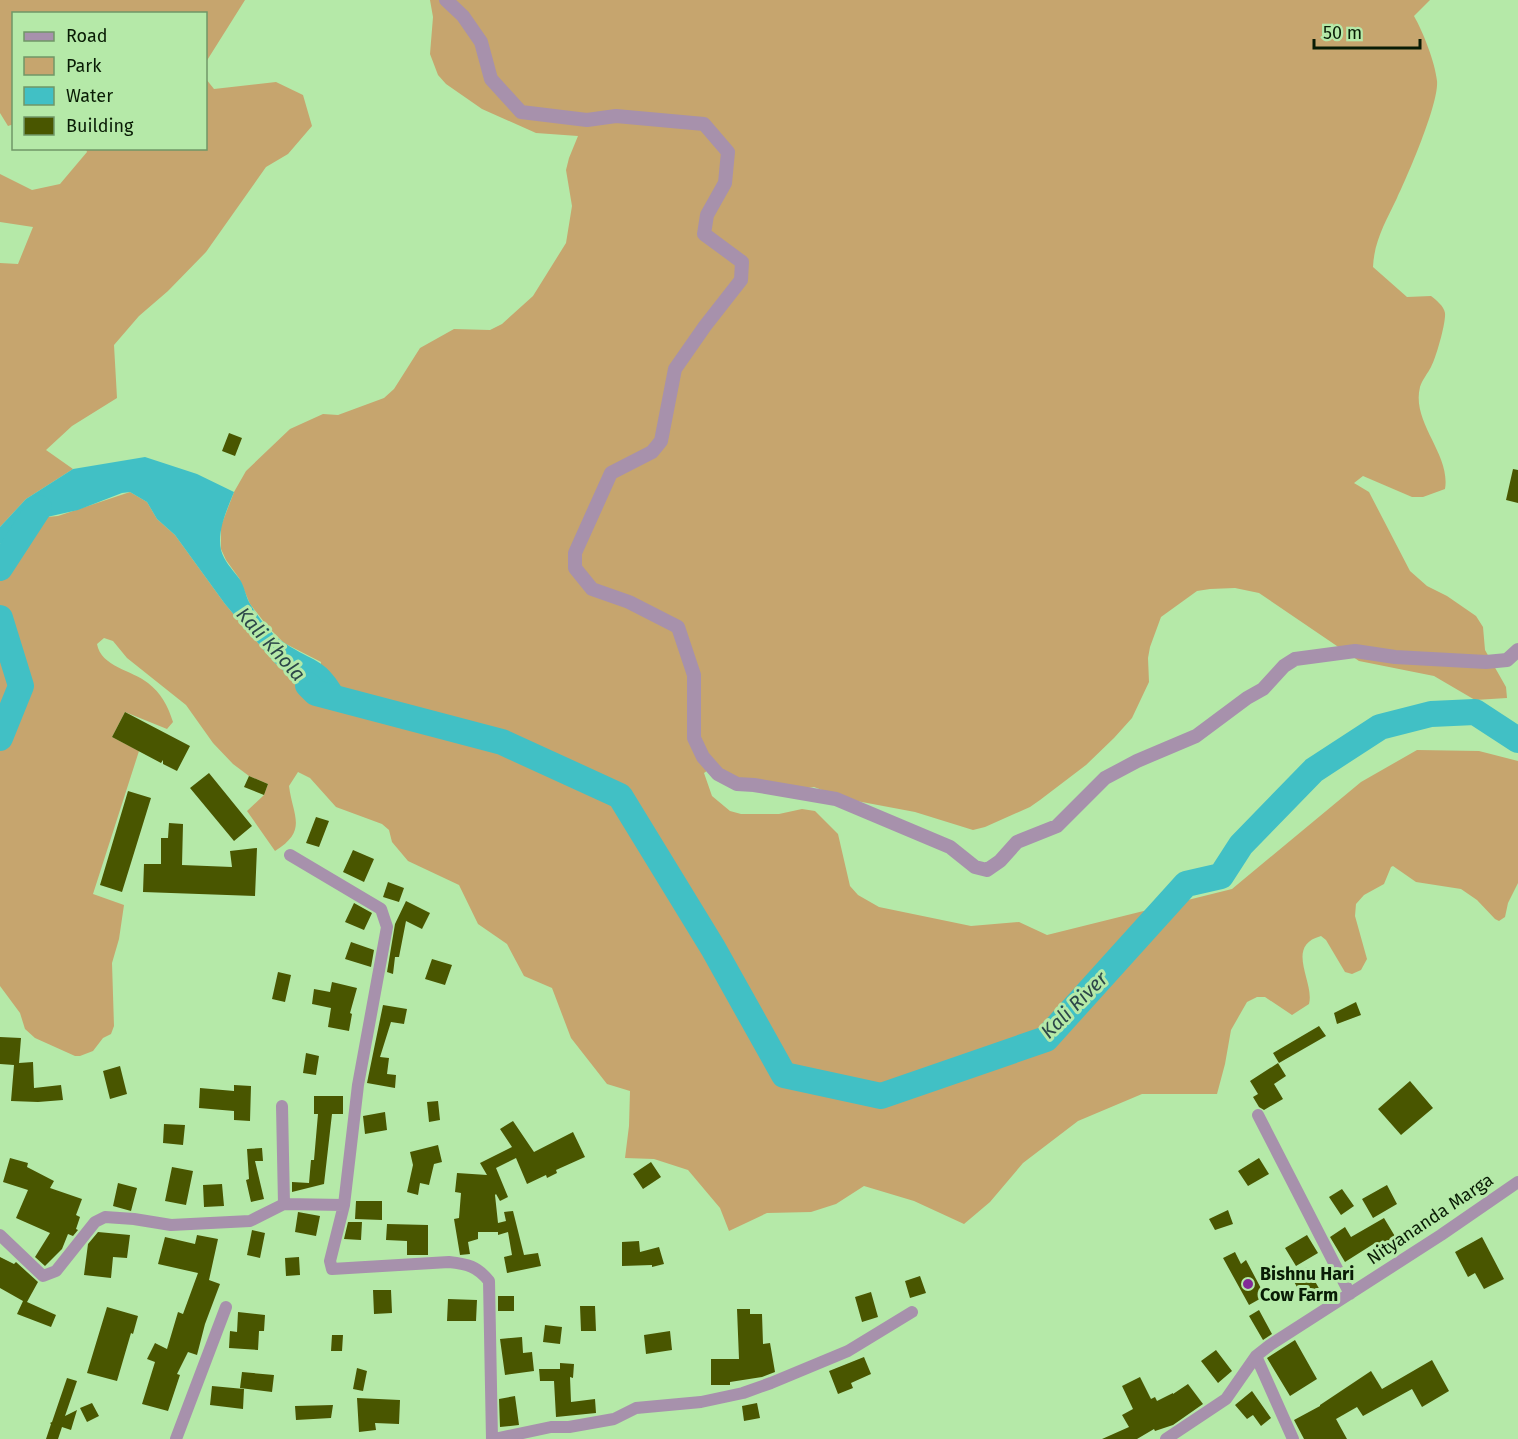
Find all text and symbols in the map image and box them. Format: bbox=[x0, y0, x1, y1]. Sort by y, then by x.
legend bbox=[12, 12, 207, 150]
scale bar bbox=[1314, 12, 1420, 50]
text: 50 m bbox=[1323, 22, 1362, 44]
text: Road bbox=[66, 25, 108, 47]
text: Park bbox=[66, 55, 102, 77]
text: Water bbox=[66, 85, 113, 107]
text: Building bbox=[66, 115, 134, 137]
water label: Kali Khola bbox=[232, 602, 310, 686]
water label: Kali River bbox=[1036, 966, 1113, 1043]
street label: Nityananda Marga bbox=[1363, 1169, 1497, 1269]
place label: Bishnu Hari Cow Farm bbox=[1260, 1263, 1354, 1306]
marker: Bishnu Hari Cow Farm bbox=[1241, 1277, 1255, 1291]

